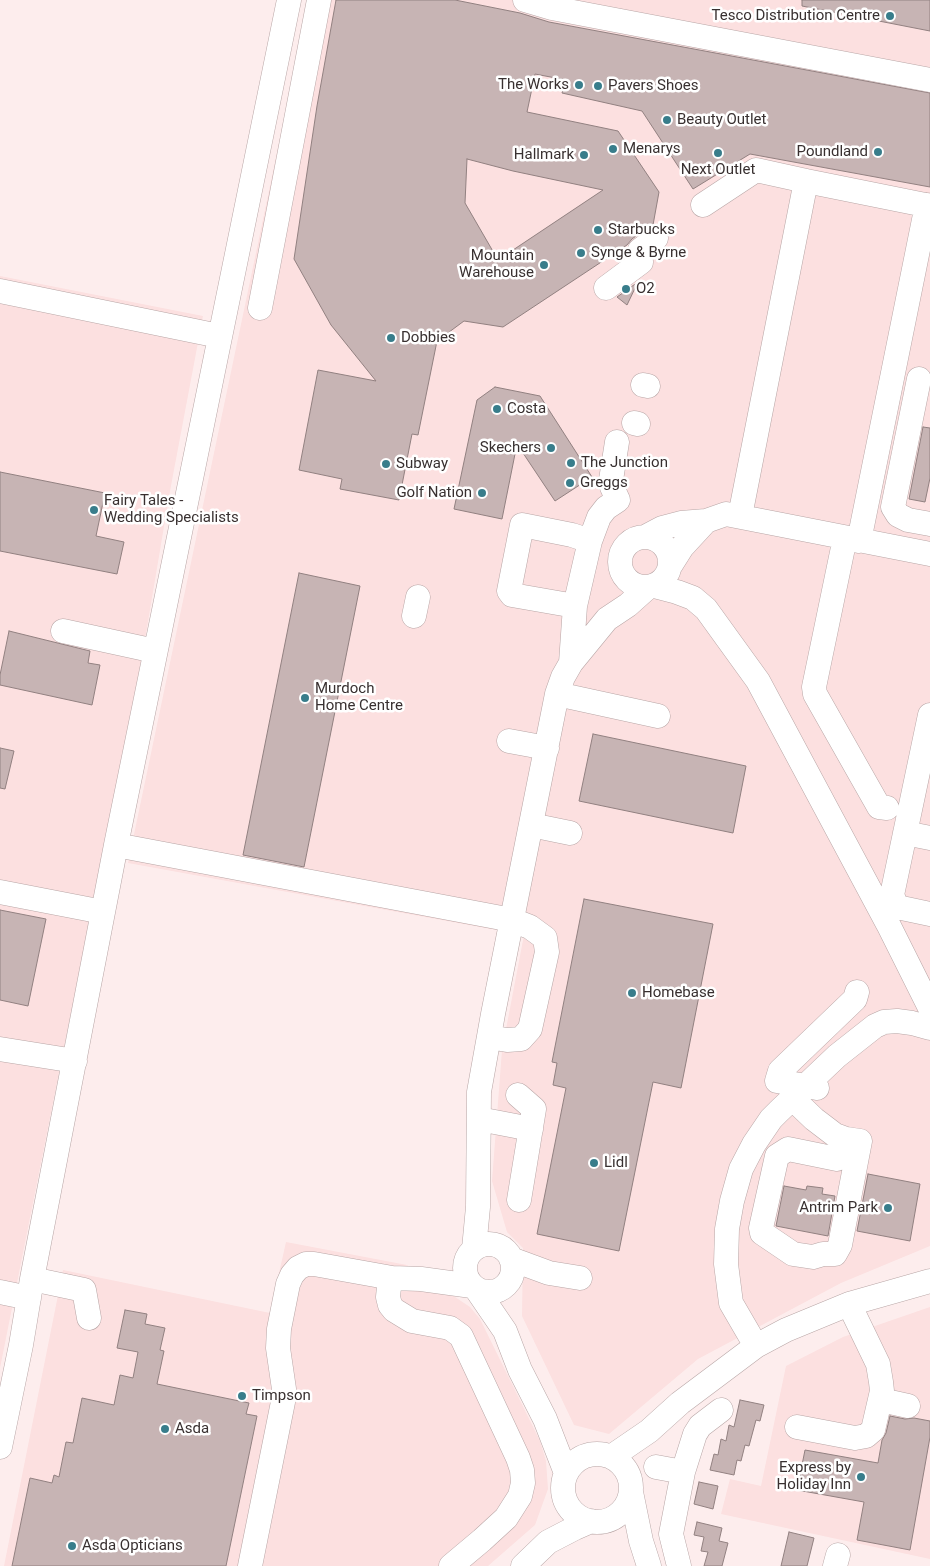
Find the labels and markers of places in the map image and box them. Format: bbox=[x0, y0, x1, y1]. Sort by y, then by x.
place label: Tesco Distribution Centre bbox=[711, 7, 880, 25]
marker: Tesco Distribution Centre bbox=[884, 10, 896, 22]
place label: The Works bbox=[498, 76, 569, 94]
place label: Pavers Shoes bbox=[608, 77, 699, 95]
marker: The Works bbox=[573, 79, 585, 91]
marker: Pavers Shoes bbox=[592, 80, 604, 92]
place label: Beauty Outlet bbox=[677, 111, 766, 129]
marker: Beauty Outlet bbox=[661, 114, 673, 126]
place label: Menarys bbox=[623, 140, 681, 158]
marker: Menarys bbox=[607, 143, 619, 155]
place label: Poundland bbox=[797, 143, 868, 161]
place label: Hallmark bbox=[514, 146, 574, 164]
marker: Poundland bbox=[872, 146, 884, 158]
marker: Next Outlet bbox=[712, 147, 724, 159]
marker: Hallmark bbox=[578, 149, 590, 161]
place label: Next Outlet bbox=[681, 161, 755, 179]
place label: Starbucks bbox=[608, 221, 675, 239]
marker: Starbucks bbox=[592, 224, 604, 236]
place label: Synge & Byrne bbox=[591, 244, 686, 262]
place label: Mountain Warehouse bbox=[459, 247, 534, 282]
marker: Synge & Byrne bbox=[575, 247, 587, 259]
marker: Mountain Warehouse bbox=[538, 259, 550, 271]
place label: O2 bbox=[636, 280, 655, 298]
marker: O2 bbox=[620, 283, 632, 295]
place label: Dobbies bbox=[401, 329, 456, 347]
marker: Dobbies bbox=[385, 332, 397, 344]
place label: Costa bbox=[507, 400, 546, 418]
marker: Costa bbox=[491, 403, 503, 415]
place label: Skechers bbox=[480, 439, 541, 457]
marker: Skechers bbox=[545, 442, 557, 454]
place label: The Junction bbox=[581, 454, 668, 472]
place label: Subway bbox=[396, 455, 448, 473]
marker: The Junction bbox=[565, 457, 577, 469]
marker: Subway bbox=[380, 458, 392, 470]
place label: Greggs bbox=[580, 474, 628, 492]
marker: Greggs bbox=[564, 477, 576, 489]
place label: Golf Nation bbox=[396, 484, 472, 502]
marker: Golf Nation bbox=[476, 487, 488, 499]
place label: Fairy Tales - Wedding Specialists bbox=[104, 492, 239, 527]
marker: Fairy Tales - Wedding Specialists bbox=[88, 504, 100, 516]
place label: Murdoch Home Centre bbox=[315, 680, 403, 715]
marker: Murdoch Home Centre bbox=[299, 692, 311, 704]
place label: Homebase bbox=[642, 984, 715, 1002]
marker: Homebase bbox=[626, 987, 638, 999]
place label: Lidl bbox=[604, 1154, 628, 1172]
marker: Lidl bbox=[588, 1157, 600, 1169]
place label: Antrim Park bbox=[799, 1199, 878, 1217]
marker: Antrim Park bbox=[882, 1202, 894, 1214]
place label: Timpson bbox=[252, 1387, 311, 1405]
marker: Timpson bbox=[236, 1390, 248, 1402]
place label: Asda bbox=[175, 1420, 209, 1438]
marker: Asda bbox=[159, 1423, 171, 1435]
place label: Express by Holiday Inn bbox=[776, 1459, 851, 1494]
marker: Express by Holiday Inn bbox=[855, 1471, 867, 1483]
place label: Asda Opticians bbox=[82, 1537, 183, 1555]
marker: Asda Opticians bbox=[66, 1540, 78, 1552]

